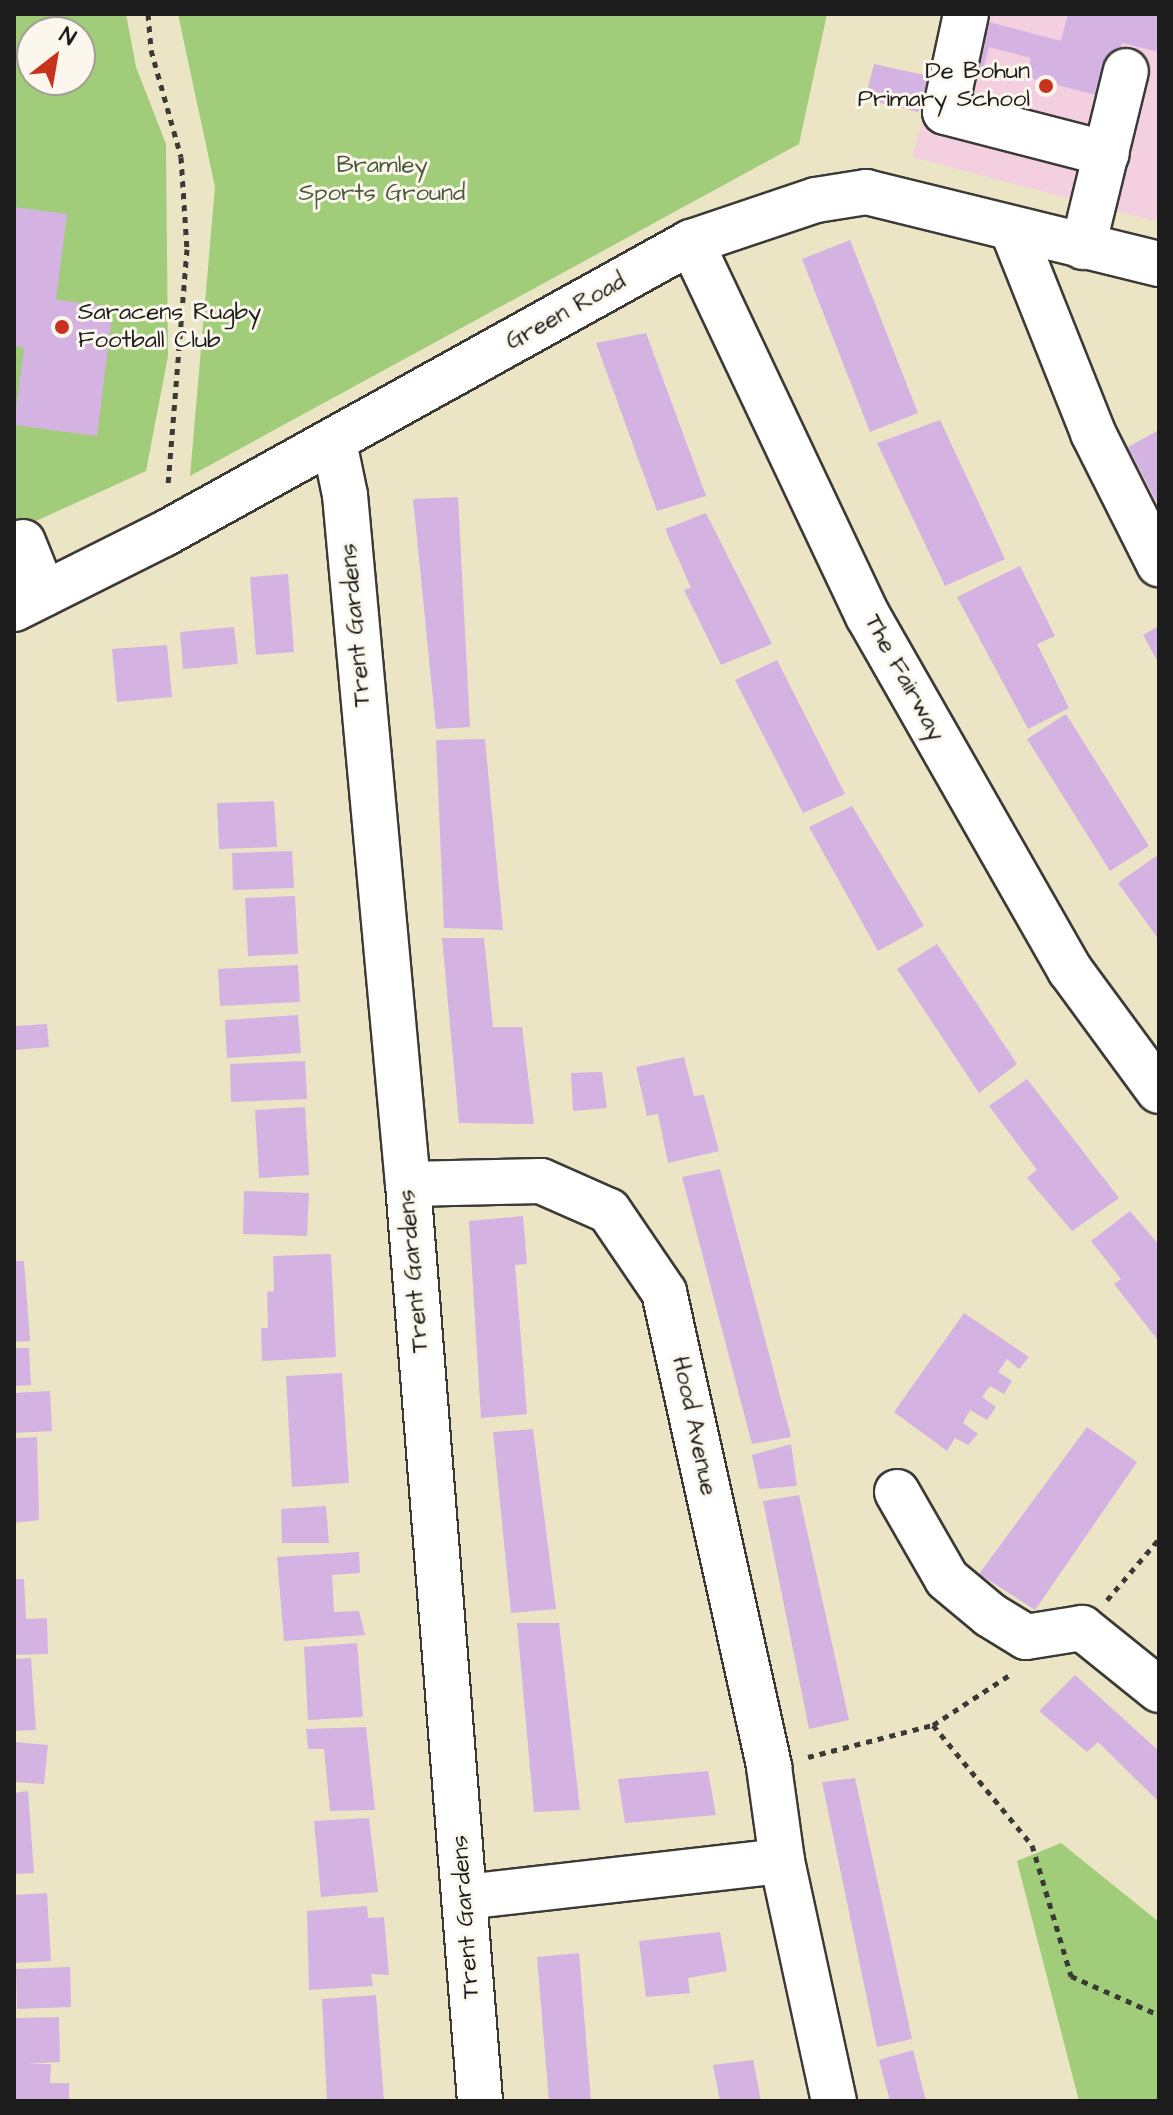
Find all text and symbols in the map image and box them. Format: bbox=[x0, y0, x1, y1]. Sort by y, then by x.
north arrow bbox=[16, 16, 96, 96]
text: N bbox=[54, 20, 81, 54]
place label: De Bohun Primary School bbox=[858, 58, 1030, 114]
marker: De Bohun Primary School bbox=[1037, 77, 1055, 95]
park label: Bramley Sports Ground bbox=[299, 152, 465, 208]
street label: Green Road bbox=[501, 267, 631, 357]
place label: Saracens Rugby Football Club bbox=[78, 299, 261, 355]
marker: Saracens Rugby Football Club bbox=[53, 318, 71, 336]
street label: Trent Gardens bbox=[335, 542, 377, 708]
street label: The Fairway bbox=[857, 610, 951, 746]
street label: Trent Gardens bbox=[393, 1188, 435, 1354]
street label: Hood Avenue bbox=[665, 1354, 723, 1498]
street label: Trent Gardens bbox=[446, 1834, 486, 2000]

